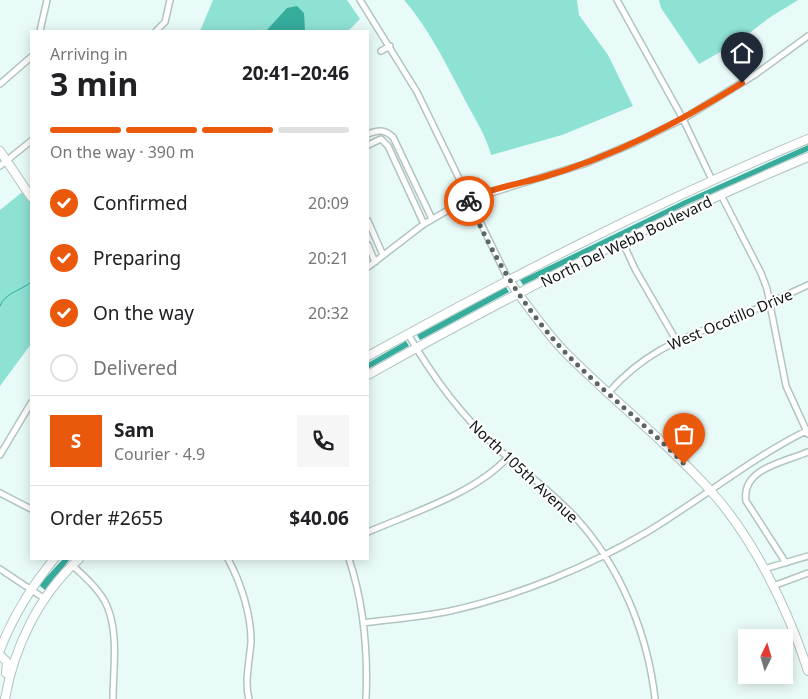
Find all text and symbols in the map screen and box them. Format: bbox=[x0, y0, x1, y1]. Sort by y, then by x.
pin bbox=[721, 32, 763, 83]
icon: home bbox=[728, 39, 756, 67]
text: Arriving in bbox=[50, 43, 128, 65]
text: 20:41–20:46 bbox=[242, 60, 349, 86]
text: 3 min bbox=[50, 62, 138, 105]
text: On the way · 390 m bbox=[50, 141, 194, 163]
courier bbox=[444, 176, 494, 226]
icon: bike bbox=[455, 187, 483, 215]
icon: check bbox=[50, 189, 78, 217]
text: Confirmed bbox=[93, 190, 188, 216]
street label: North Del Webb Boulevard bbox=[537, 191, 715, 291]
text: 20:09 bbox=[308, 192, 349, 214]
icon: check bbox=[50, 244, 78, 272]
text: Preparing bbox=[93, 245, 181, 271]
text: 20:21 bbox=[308, 247, 349, 269]
street label: West Ocotillo Drive bbox=[665, 284, 795, 354]
icon: check bbox=[50, 299, 78, 327]
text: On the way bbox=[93, 300, 194, 326]
text: 20:32 bbox=[308, 302, 349, 324]
text: Delivered bbox=[93, 355, 178, 381]
pin bbox=[663, 413, 705, 464]
button: phone bbox=[297, 415, 349, 467]
street label: North 105th Avenue bbox=[465, 415, 583, 527]
text: Sam bbox=[114, 417, 154, 443]
icon: bag bbox=[670, 420, 698, 448]
text: S bbox=[71, 428, 81, 454]
text: Courier · 4.9 bbox=[114, 443, 205, 465]
text: Order #2655 bbox=[50, 505, 163, 531]
text: $40.06 bbox=[289, 505, 349, 531]
north arrow bbox=[738, 629, 792, 684]
map controls bbox=[738, 629, 793, 684]

